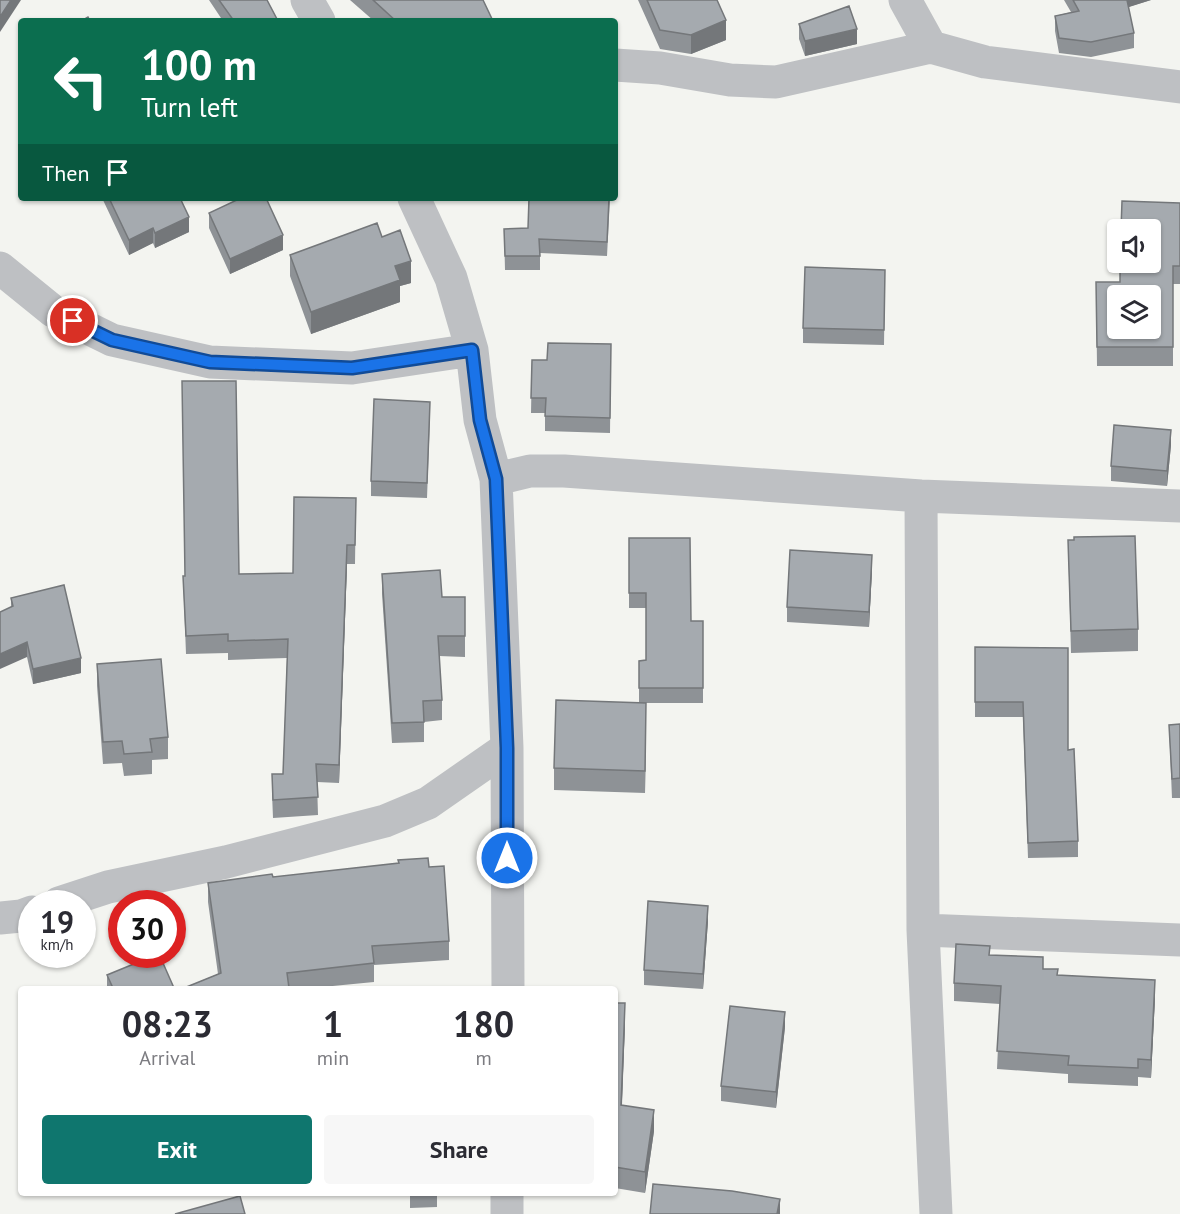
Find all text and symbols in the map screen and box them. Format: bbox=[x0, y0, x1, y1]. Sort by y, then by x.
text: 100 m bbox=[141, 37, 257, 92]
icon: left bbox=[42, 42, 120, 120]
text: Turn left bbox=[141, 90, 238, 124]
icon: arrive bbox=[101, 156, 134, 189]
text: Then bbox=[42, 159, 89, 187]
map controls bbox=[1107, 219, 1161, 339]
button: sound bbox=[1107, 219, 1161, 273]
button: layers bbox=[1107, 285, 1161, 339]
pin bbox=[47, 295, 98, 346]
icon: arrive bbox=[56, 304, 89, 337]
position arrow bbox=[475, 826, 539, 890]
speed limit sign: 30 bbox=[108, 890, 186, 968]
text: 19 bbox=[40, 902, 74, 941]
text: km/h bbox=[41, 935, 73, 954]
text: 08:23 bbox=[122, 1000, 213, 1047]
text: 1 bbox=[323, 1000, 343, 1047]
text: 180 bbox=[453, 1000, 514, 1047]
text: Arrival bbox=[139, 1045, 195, 1071]
text: min bbox=[317, 1045, 349, 1071]
text: m bbox=[476, 1045, 492, 1071]
button: Exit bbox=[42, 1115, 312, 1184]
button: Share bbox=[324, 1115, 594, 1184]

